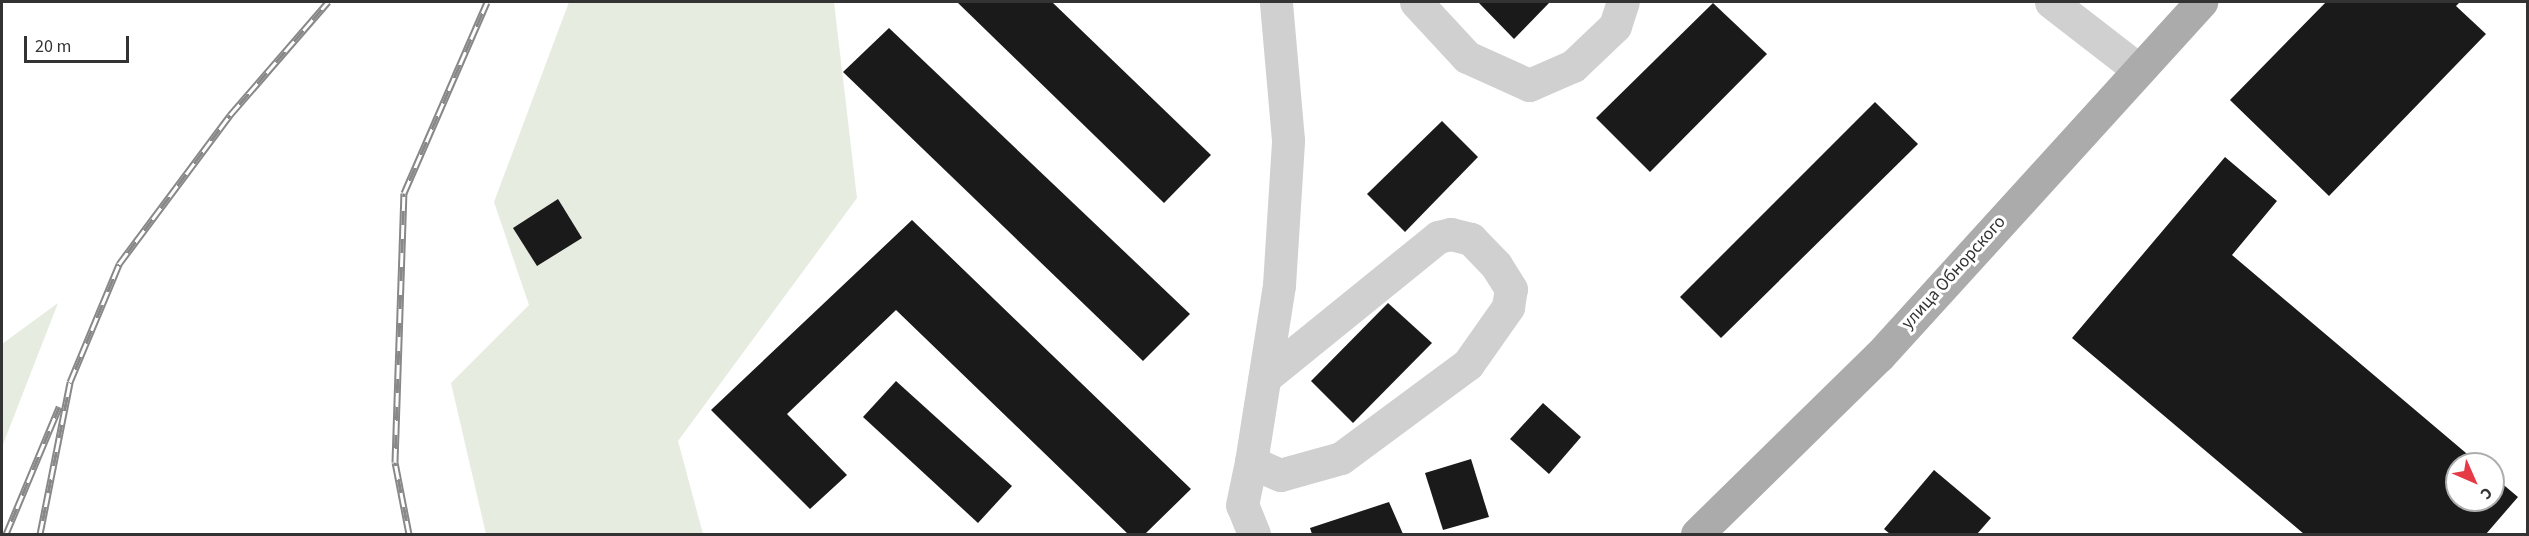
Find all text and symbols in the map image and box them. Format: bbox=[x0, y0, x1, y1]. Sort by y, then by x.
scale bar bbox=[27, 24, 132, 62]
text: 20 m bbox=[35, 34, 71, 59]
street label: улица Обнорского bbox=[1897, 212, 2011, 334]
north arrow bbox=[2445, 452, 2505, 512]
text: С bbox=[2475, 482, 2497, 504]

